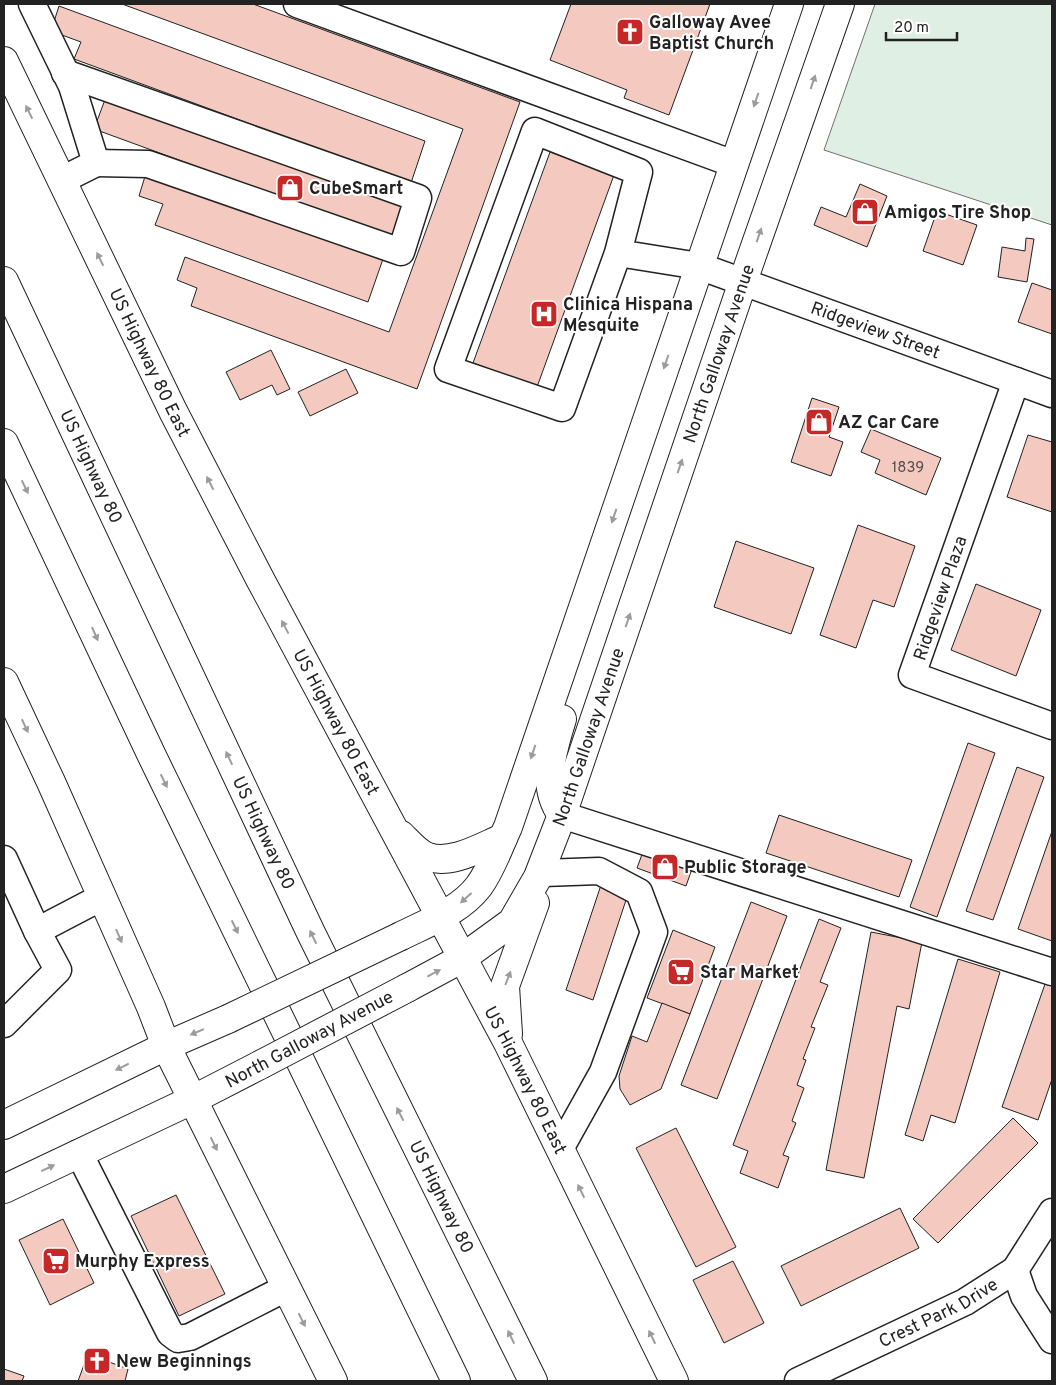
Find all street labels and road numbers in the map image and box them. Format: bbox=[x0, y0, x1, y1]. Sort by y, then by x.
street label: North Galloway Avenue bbox=[679, 262, 761, 447]
street label: US Highway 80 East bbox=[103, 285, 195, 441]
street label: Ridgeview Street bbox=[807, 297, 943, 365]
street label: US Highway 80 bbox=[53, 407, 127, 528]
street label: Ridgeview Plaza bbox=[909, 533, 974, 664]
street label: North Galloway Avenue bbox=[549, 645, 631, 830]
street label: US Highway 80 East bbox=[287, 646, 384, 800]
street label: US Highway 80 bbox=[226, 773, 299, 894]
street label: North Galloway Avenue bbox=[222, 986, 398, 1094]
street label: US Highway 80 East bbox=[478, 1003, 571, 1158]
street label: US Highway 80 bbox=[403, 1137, 478, 1258]
street label: Crest Park Drive bbox=[875, 1274, 1003, 1354]

